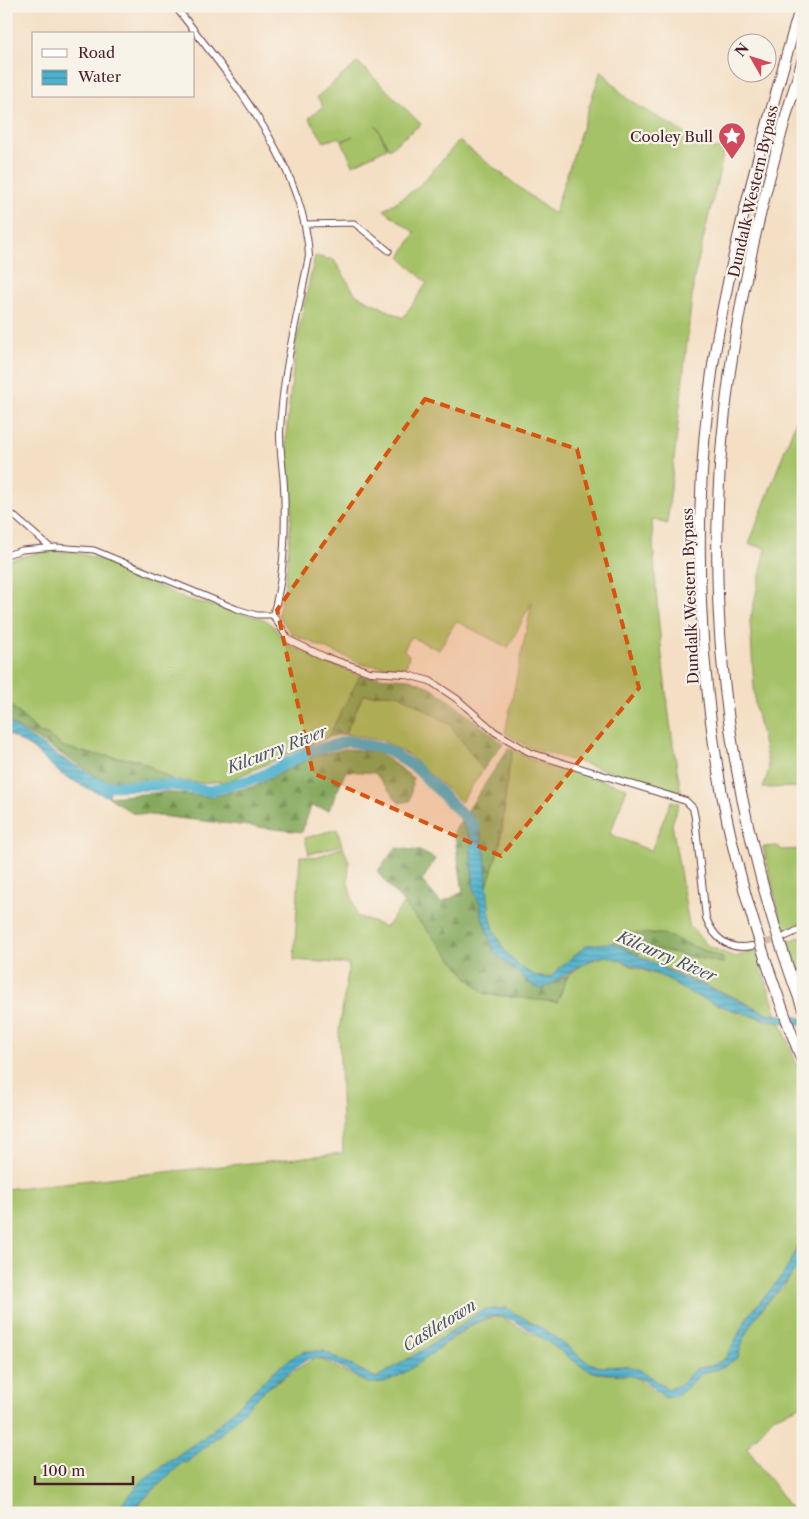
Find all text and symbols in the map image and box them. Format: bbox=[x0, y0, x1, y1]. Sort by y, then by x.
legend bbox=[32, 32, 195, 98]
north arrow bbox=[726, 32, 776, 82]
text: N bbox=[731, 39, 753, 60]
text: Road bbox=[78, 43, 115, 62]
text: Water bbox=[77, 67, 122, 86]
street label: Dundalk Western Bypass bbox=[724, 103, 782, 279]
place icon: Cooley Bull bbox=[717, 121, 747, 160]
place label: Cooley Bull bbox=[630, 127, 714, 146]
street label: Dundalk Western Bypass bbox=[677, 508, 703, 684]
water label: Kilcurry River bbox=[222, 720, 331, 778]
water label: Kilcurry River bbox=[613, 925, 721, 986]
water label: Castletown bbox=[399, 1295, 479, 1355]
scale bar bbox=[35, 1454, 132, 1486]
text: 100 m bbox=[42, 1461, 85, 1480]

